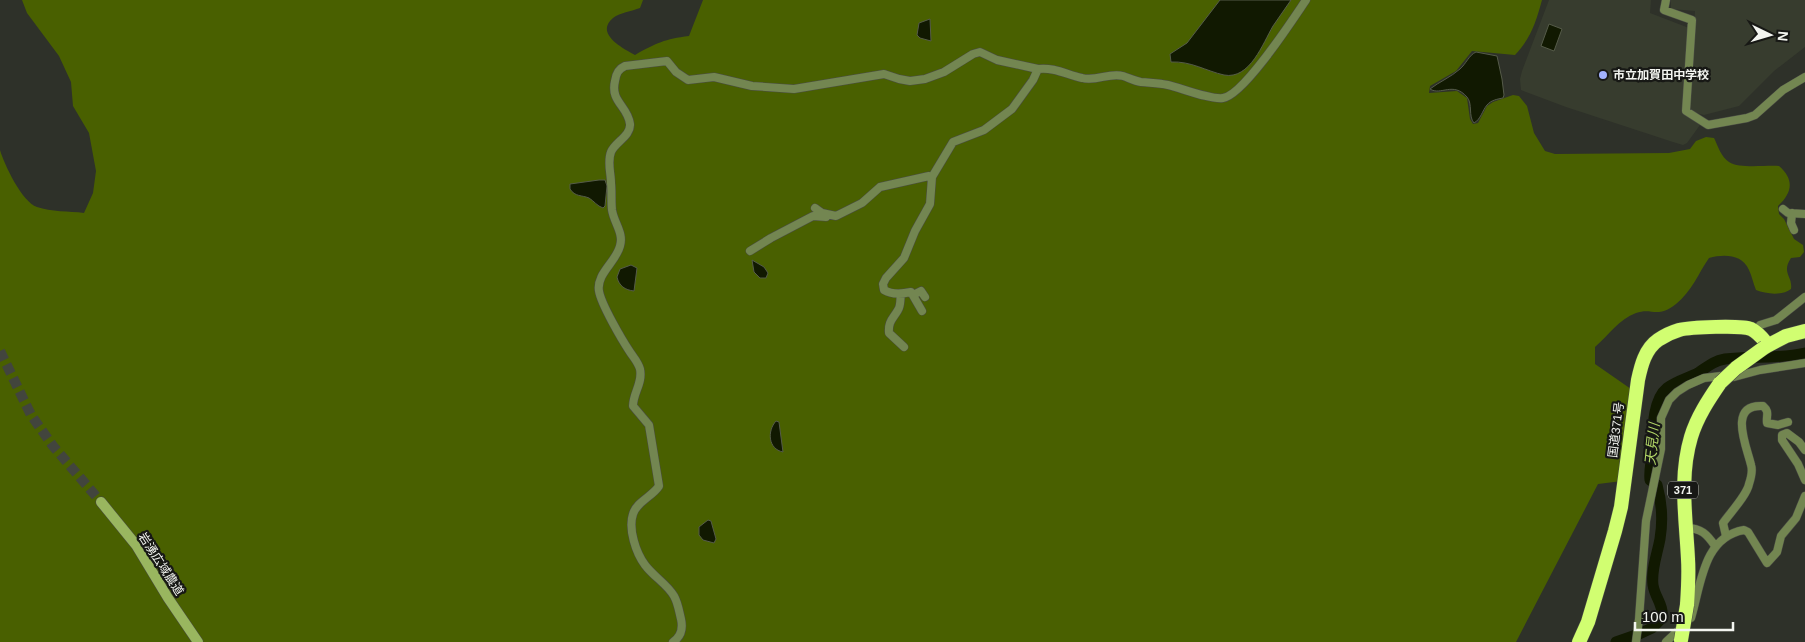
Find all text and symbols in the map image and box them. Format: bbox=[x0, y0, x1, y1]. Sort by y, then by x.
north arrow bbox=[1745, 10, 1795, 60]
text: N bbox=[1775, 30, 1791, 42]
place label: 市立加賀田中学校 bbox=[1613, 68, 1709, 82]
marker: 市立加賀田中学校 bbox=[1597, 69, 1609, 81]
street label: 国道371号 bbox=[1606, 401, 1626, 459]
water label: 天見川 bbox=[1642, 420, 1662, 466]
road number: 371 bbox=[1668, 482, 1698, 498]
street label: 岩湧広域農道 bbox=[136, 530, 186, 598]
scale bar bbox=[1635, 600, 1732, 632]
text: 100 m bbox=[1642, 608, 1684, 625]

